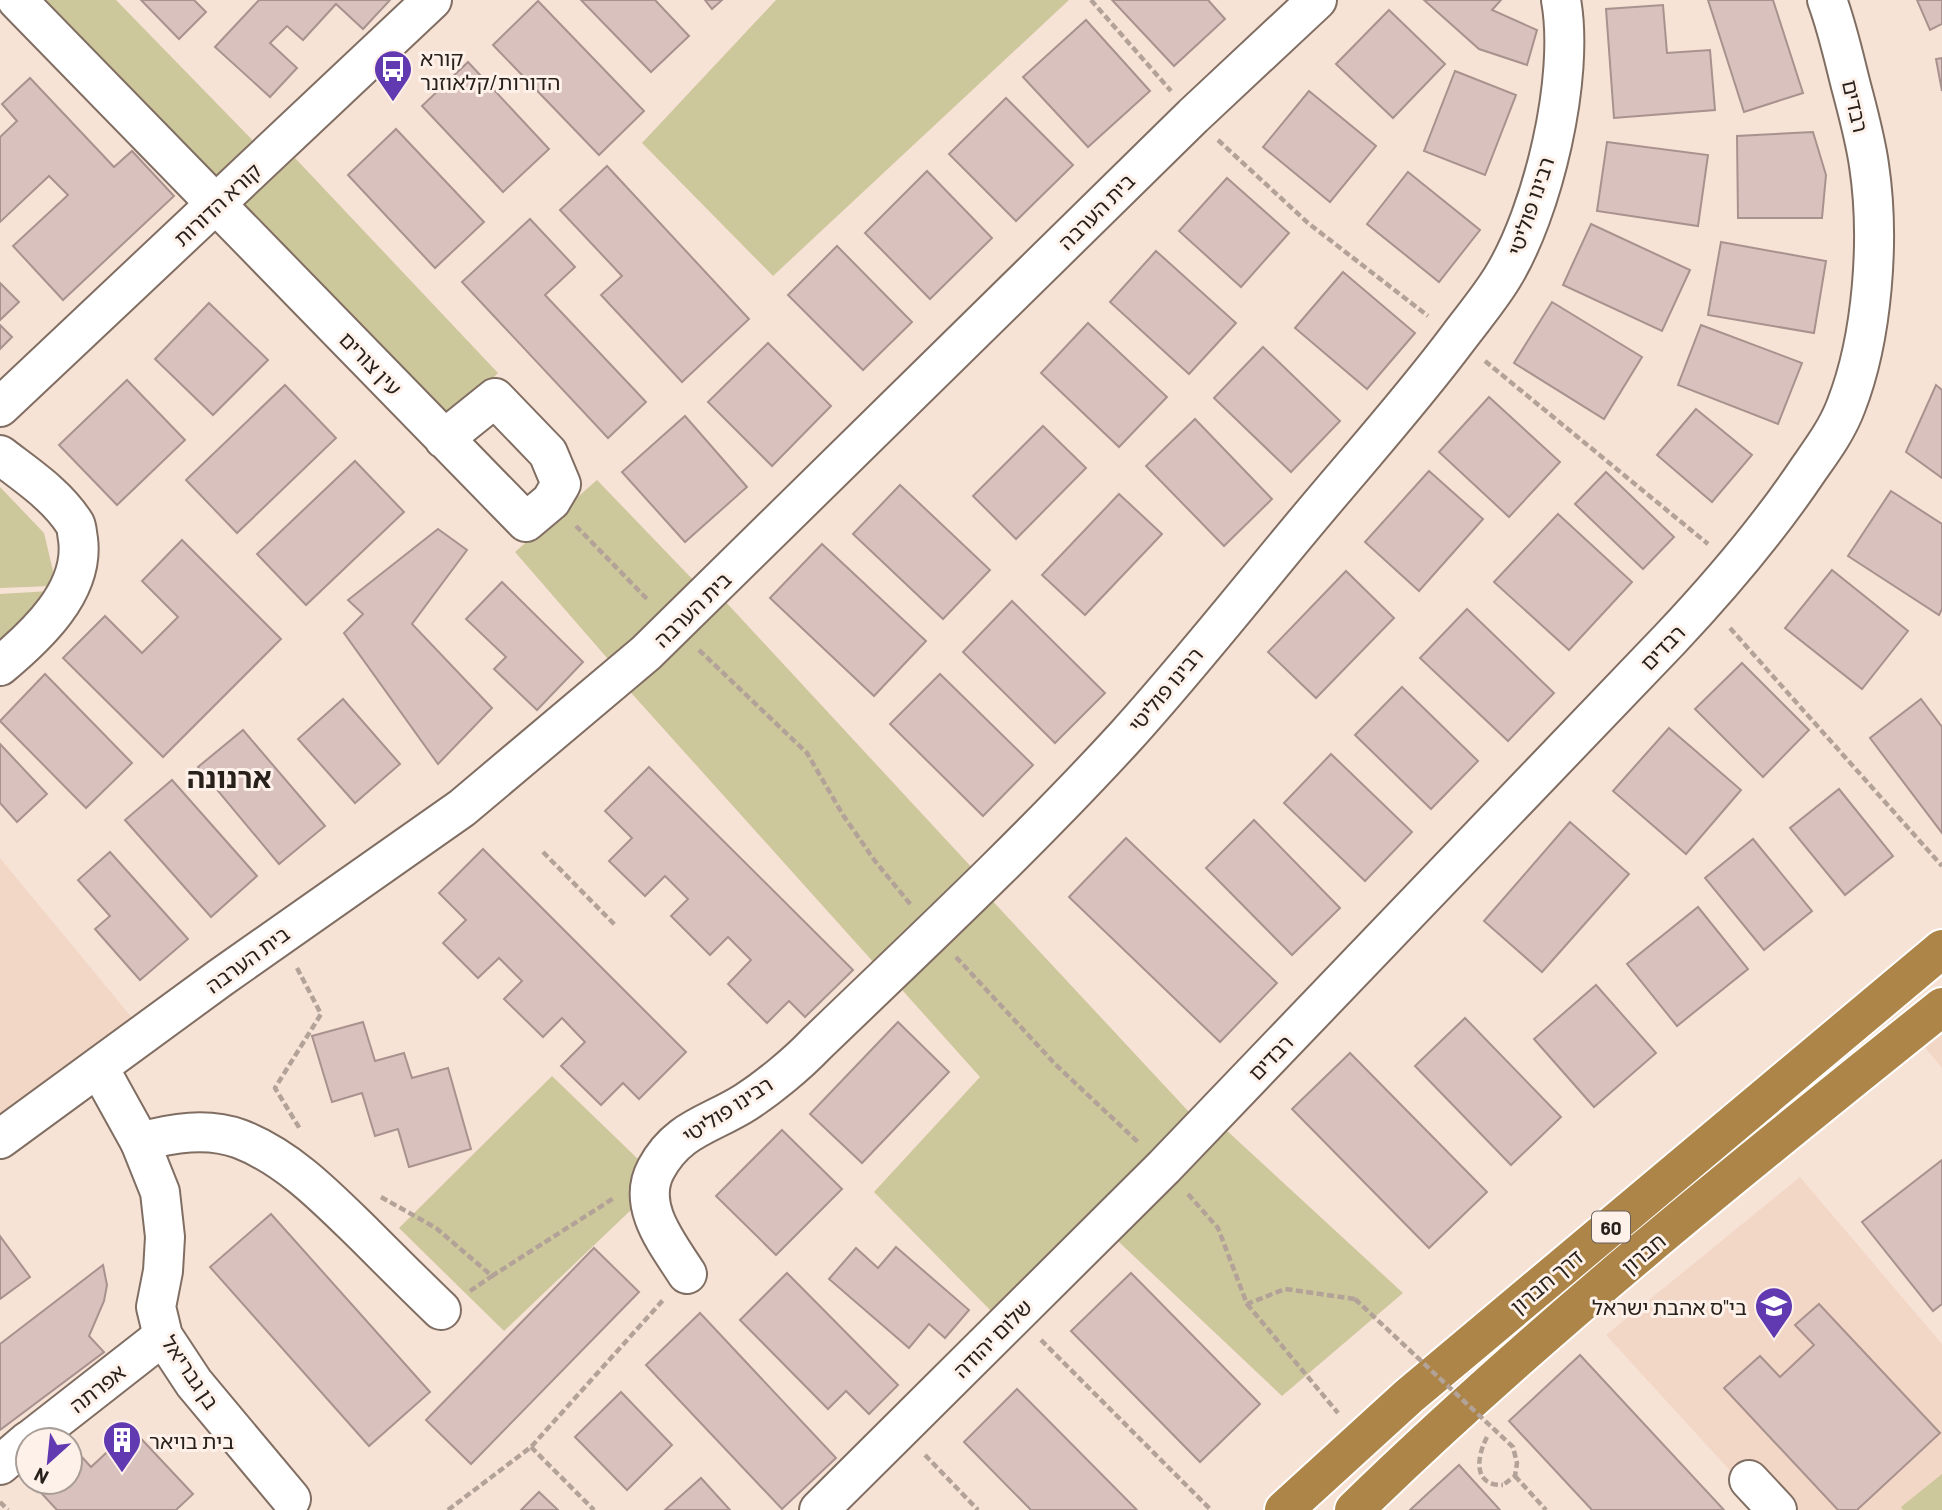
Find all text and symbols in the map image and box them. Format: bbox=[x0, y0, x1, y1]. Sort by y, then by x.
place label: קורא הדורות/קלאוזנר bbox=[420, 45, 560, 94]
bus stop icon: קורא הדורות/קלאוזנר bbox=[372, 48, 414, 103]
street label: רבדים bbox=[1838, 77, 1874, 135]
street label: רבינו פוליטי bbox=[1502, 154, 1558, 258]
street label: קורא הדורות bbox=[168, 157, 266, 251]
street label: בית הערבה bbox=[1053, 168, 1139, 254]
street label: עין צורים bbox=[335, 326, 407, 400]
street label: בית הערבה bbox=[648, 566, 736, 652]
street label: רבדים bbox=[1635, 619, 1689, 675]
street label: רבינו פוליטי bbox=[1123, 642, 1207, 736]
district label: ארנונה bbox=[187, 760, 271, 794]
street label: בית הערבה bbox=[200, 920, 294, 998]
street label: רבדים bbox=[1243, 1029, 1297, 1085]
street label: רבינו פוליטי bbox=[677, 1071, 777, 1147]
road number: 60 bbox=[1592, 1212, 1630, 1242]
street label: חברון bbox=[1616, 1227, 1670, 1279]
street label: דרך חברון bbox=[1505, 1244, 1587, 1318]
school or university icon: בי"ס אהבת ישראל bbox=[1753, 1285, 1795, 1340]
street label: שלום יהודה bbox=[948, 1294, 1036, 1382]
place label: בי"ס אהבת ישראל bbox=[1592, 1294, 1747, 1319]
street label: בן גבריאל bbox=[157, 1330, 225, 1414]
street label: אפרתה bbox=[64, 1359, 130, 1417]
building icon: בית בויאר bbox=[101, 1419, 143, 1474]
north arrow bbox=[14, 1426, 84, 1496]
place label: בית בויאר bbox=[149, 1428, 234, 1453]
text: N bbox=[30, 1463, 52, 1490]

